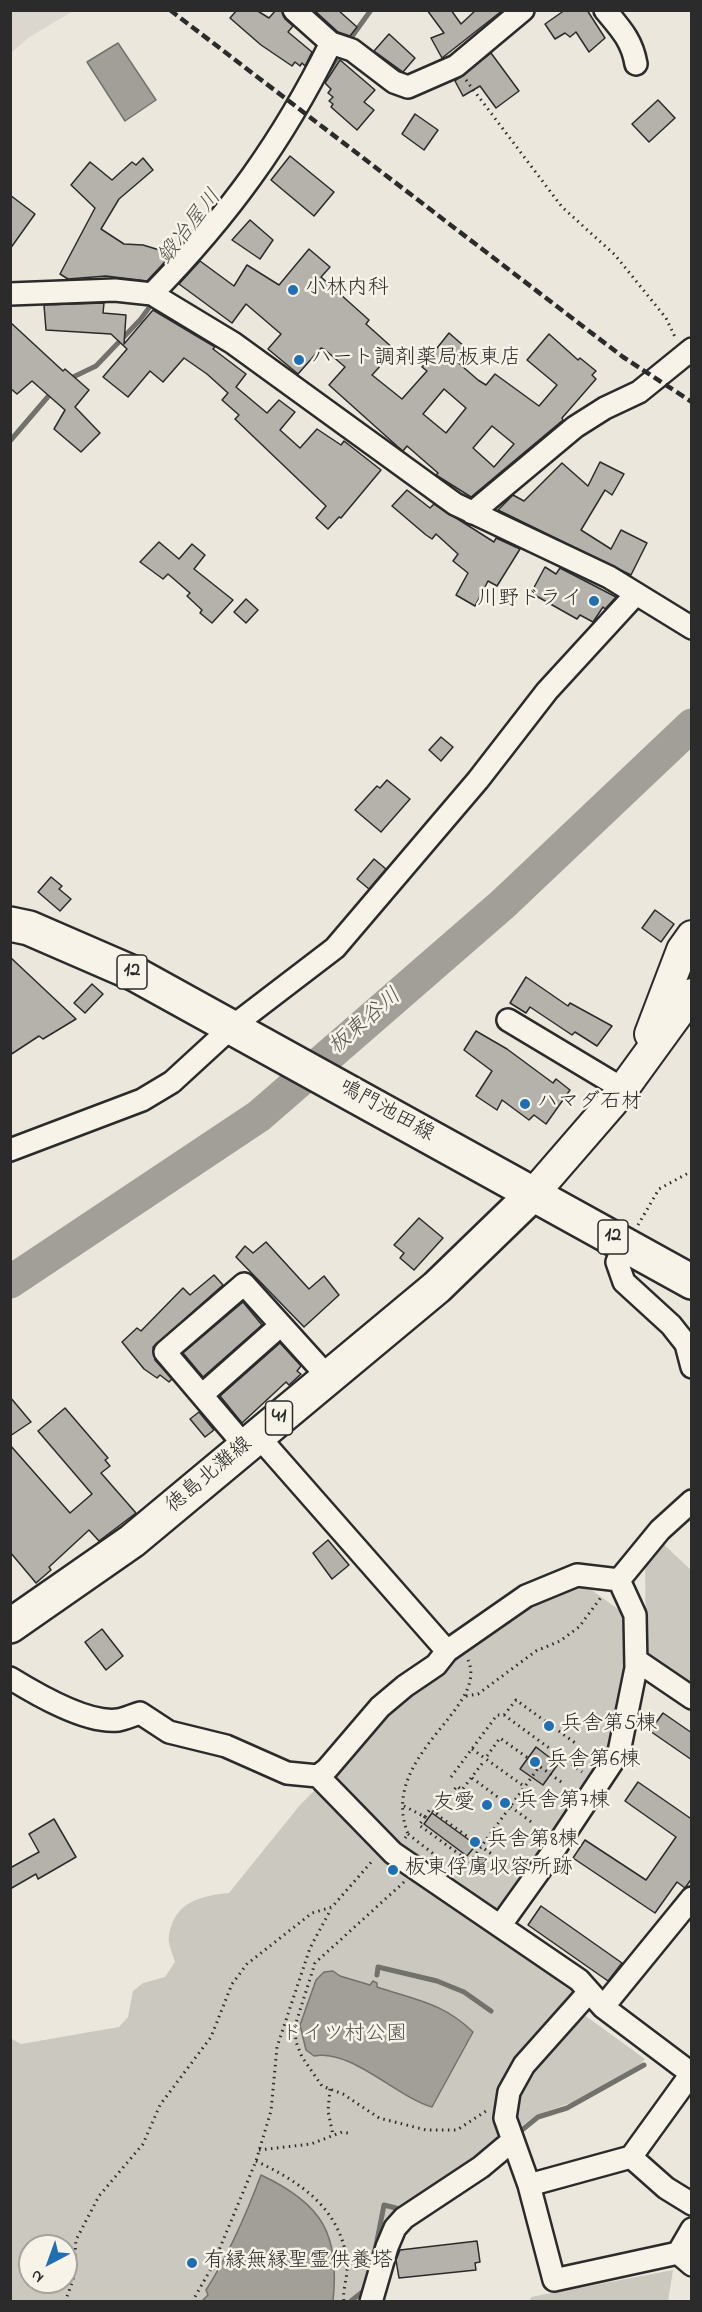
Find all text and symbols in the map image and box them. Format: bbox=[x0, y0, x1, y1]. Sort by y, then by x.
water label: 鍛冶屋川 bbox=[154, 185, 228, 271]
place label: 小林内科 bbox=[305, 277, 389, 303]
marker: 小林内科 bbox=[286, 283, 300, 297]
place label: ハート調剤薬局板東店 bbox=[311, 347, 521, 373]
marker: ハート調剤薬局板東店 bbox=[292, 353, 306, 367]
place label: 川野ドライ bbox=[477, 588, 582, 614]
marker: 川野ドライ bbox=[587, 594, 601, 608]
road number: 12 bbox=[117, 955, 147, 989]
water label: 板東谷川 bbox=[324, 984, 408, 1062]
street label: 鳴門池田線 bbox=[334, 1076, 438, 1148]
place label: ハマダ石材 bbox=[537, 1091, 642, 1117]
marker: ハマダ石材 bbox=[518, 1097, 532, 1111]
road number: 12 bbox=[598, 1220, 628, 1254]
road number: 41 bbox=[266, 1401, 292, 1435]
street label: 徳島北灘線 bbox=[162, 1433, 258, 1519]
place label: 兵舎第5棟 bbox=[561, 1713, 657, 1739]
marker: 兵舎第5棟 bbox=[542, 1719, 556, 1733]
place label: 兵舎第6棟 bbox=[547, 1749, 640, 1775]
marker: 兵舎第6棟 bbox=[528, 1755, 542, 1769]
place label: 兵舎第7棟 bbox=[517, 1790, 610, 1816]
place label: 友愛 bbox=[433, 1792, 475, 1818]
marker: 兵舎第7棟 bbox=[498, 1796, 512, 1810]
marker: 友愛 bbox=[480, 1798, 494, 1812]
place label: 兵舎第8棟 bbox=[487, 1829, 579, 1855]
marker: 兵舎第8棟 bbox=[468, 1835, 482, 1849]
place label: 板東俘虜収容所跡 bbox=[405, 1857, 573, 1883]
marker: 板東俘虜収容所跡 bbox=[386, 1863, 400, 1877]
park label: ドイツ村公園 bbox=[281, 2023, 407, 2049]
north arrow bbox=[18, 2234, 78, 2294]
place label: 有縁無縁聖霊供養塔 bbox=[204, 2250, 393, 2276]
marker: 有縁無縁聖霊供養塔 bbox=[185, 2256, 199, 2270]
text: N bbox=[26, 2263, 49, 2289]

